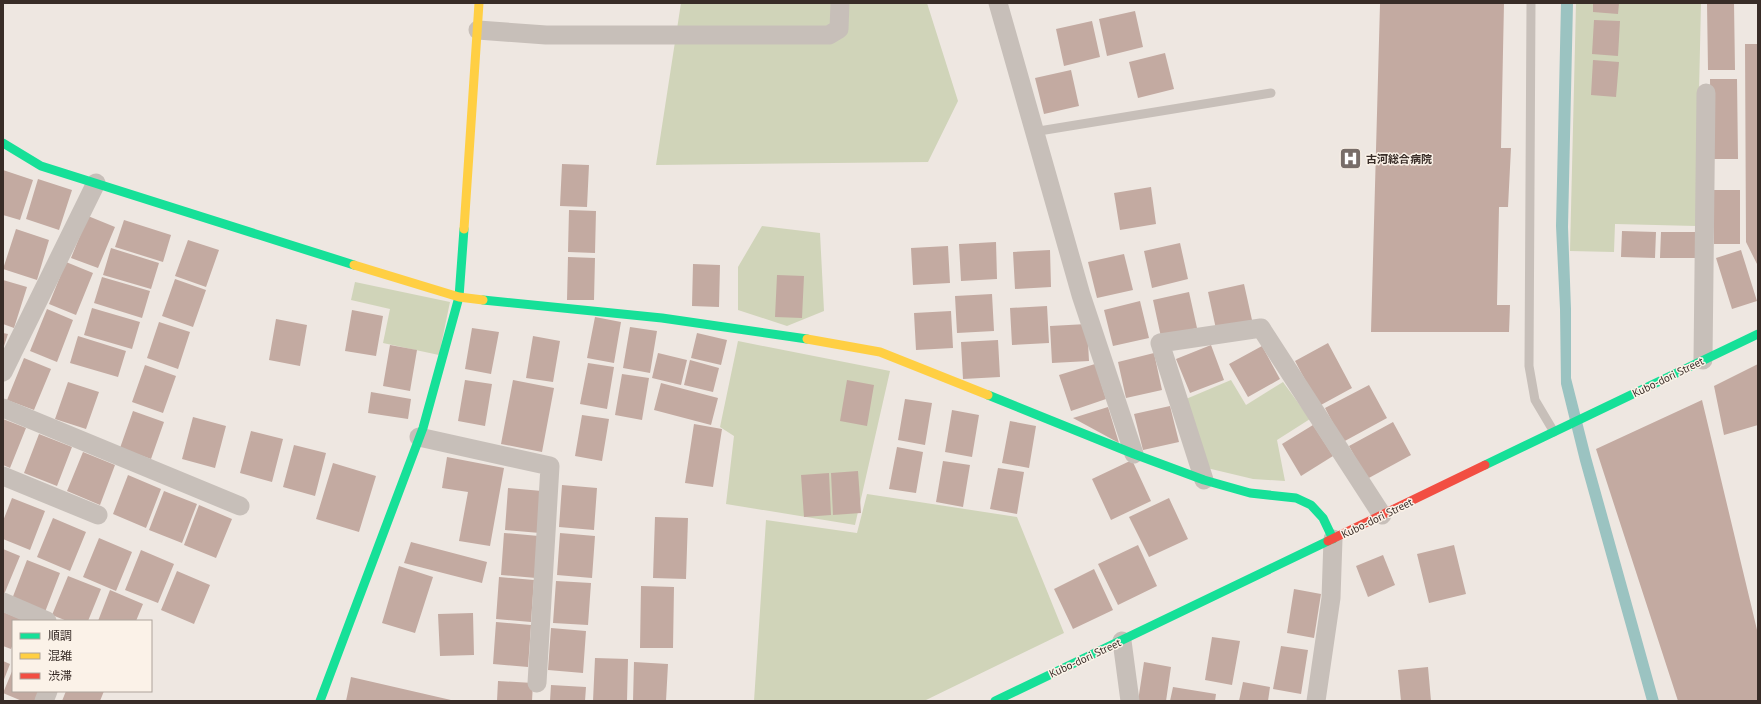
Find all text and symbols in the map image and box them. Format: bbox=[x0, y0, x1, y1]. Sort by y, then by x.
hospital icon: 古河総合病院 bbox=[1338, 146, 1364, 172]
place label: 古河総合病院 bbox=[1366, 152, 1432, 166]
street label: Kubo-dori Street bbox=[1630, 354, 1706, 400]
street label: Kubo-dori Street bbox=[1339, 495, 1415, 541]
legend bbox=[12, 620, 152, 692]
text: 順調 bbox=[48, 628, 72, 643]
street label: Kubo-dori Street bbox=[1047, 635, 1123, 681]
text: 混雑 bbox=[48, 648, 72, 663]
text: 渋滞 bbox=[48, 668, 72, 683]

